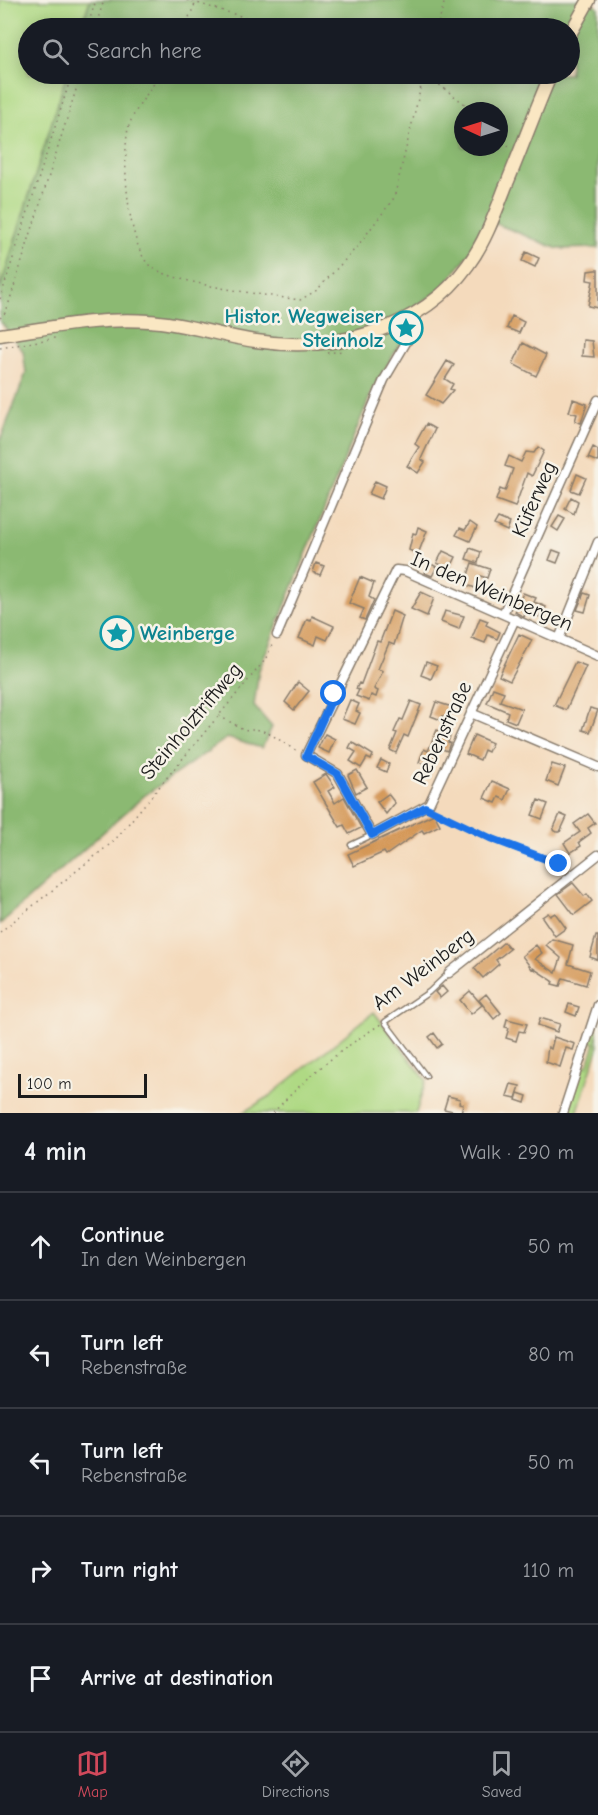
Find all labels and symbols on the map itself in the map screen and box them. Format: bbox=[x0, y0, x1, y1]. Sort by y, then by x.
north arrow bbox=[454, 102, 508, 156]
place label: Histor. Wegweiser Steinholz bbox=[224, 304, 384, 352]
place icon: Histor. Wegweiser Steinholz bbox=[388, 310, 424, 346]
street label: Küferweg bbox=[507, 457, 561, 541]
street label: In den Weinbergen bbox=[407, 546, 577, 636]
place icon: Weinberge bbox=[99, 615, 135, 651]
place label: Weinberge bbox=[140, 621, 235, 645]
street label: Steinholztriftweg bbox=[135, 658, 247, 784]
street label: Rebenstraße bbox=[408, 678, 476, 788]
route start bbox=[320, 680, 346, 706]
route end bbox=[545, 850, 571, 876]
street label: Am Weinberg bbox=[368, 923, 478, 1015]
scale bar bbox=[18, 1071, 147, 1098]

